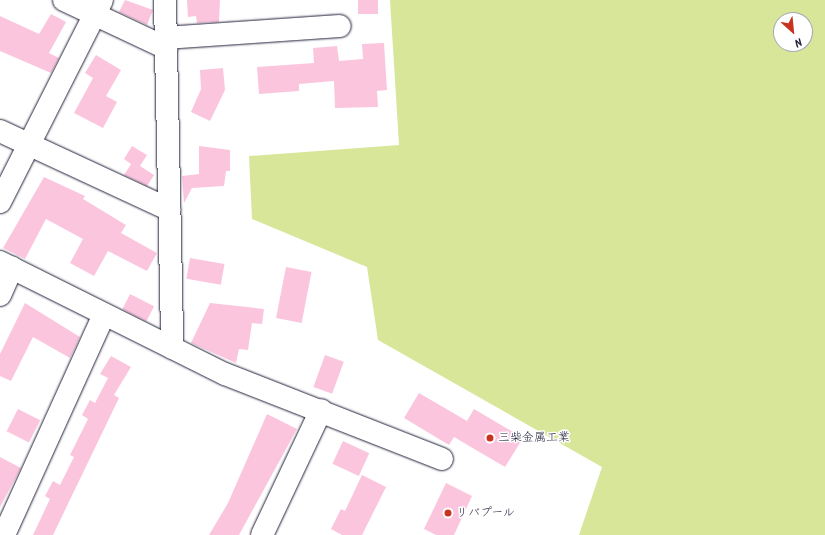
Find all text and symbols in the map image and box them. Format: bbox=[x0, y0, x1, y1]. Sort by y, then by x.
north arrow bbox=[773, 12, 813, 52]
text: N bbox=[791, 32, 805, 51]
place label: 三柴金属工業 bbox=[498, 431, 570, 445]
marker: 三柴金属工業 bbox=[485, 433, 495, 443]
place label: リバプール bbox=[456, 506, 515, 520]
marker: リバプール bbox=[443, 508, 453, 518]

